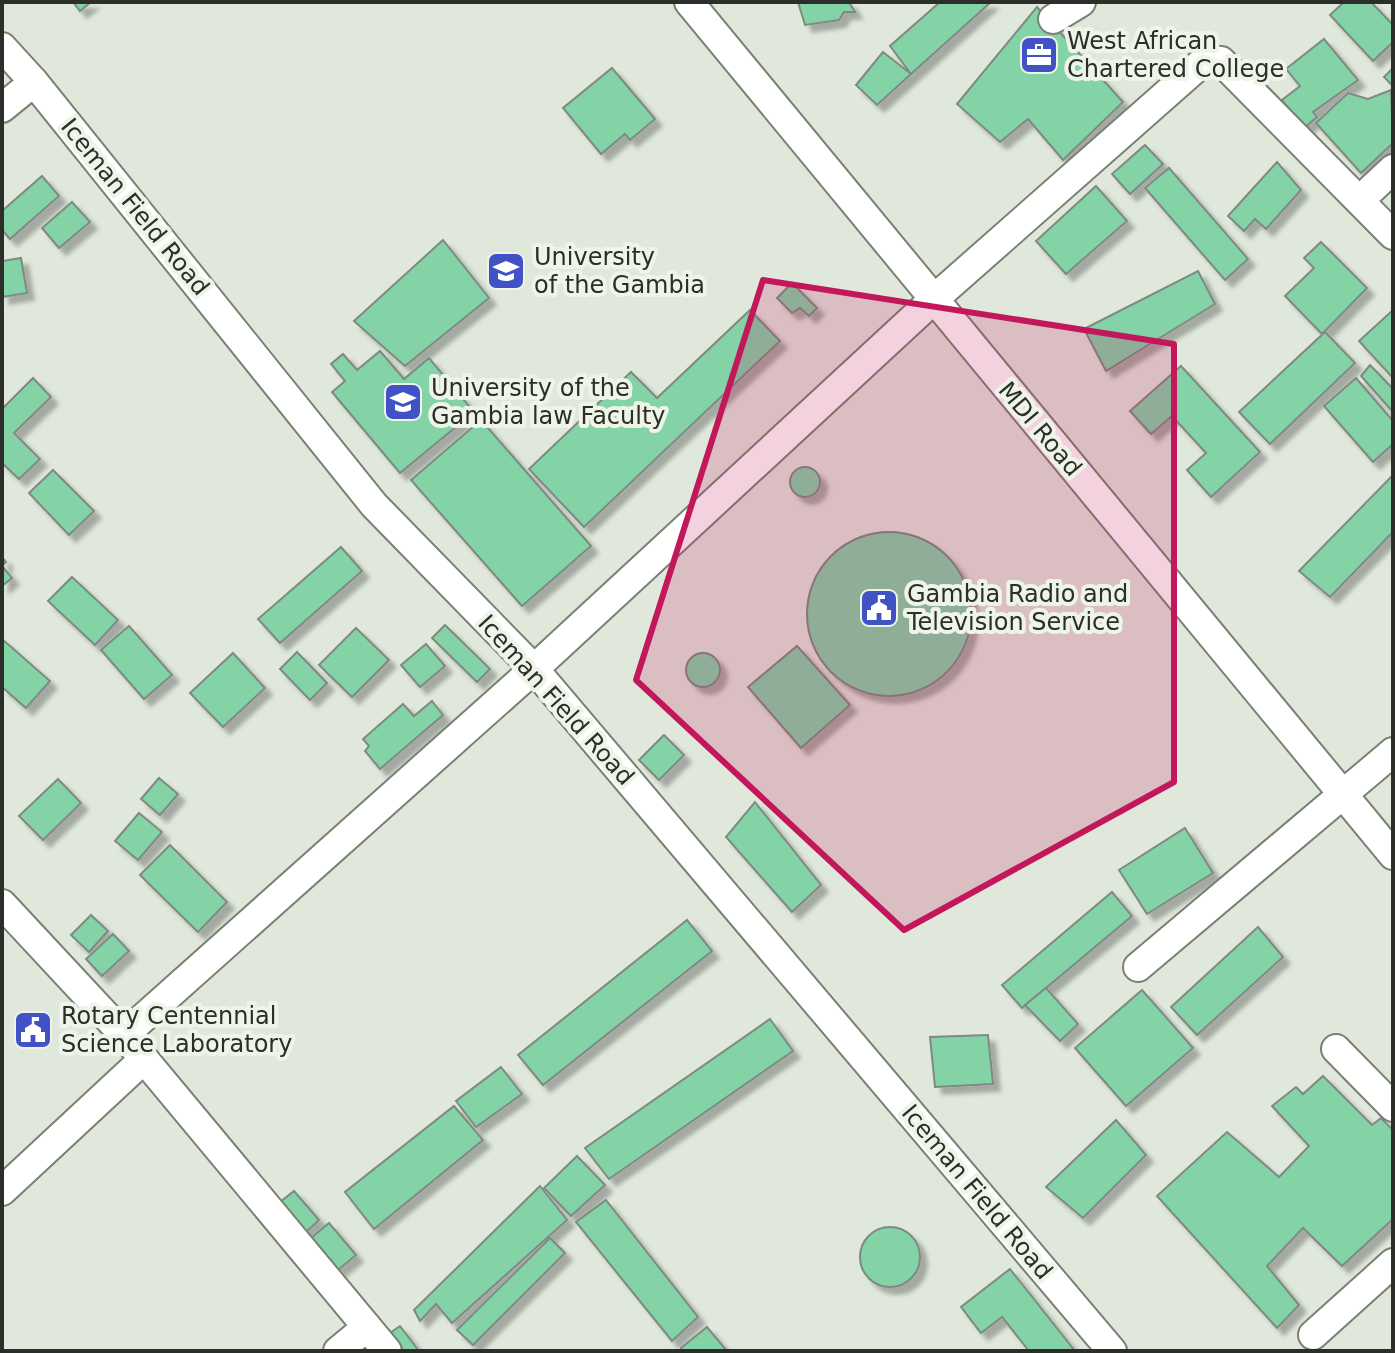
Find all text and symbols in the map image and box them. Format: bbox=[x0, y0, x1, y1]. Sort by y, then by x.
place label: West African Chartered College bbox=[1067, 27, 1284, 83]
office icon: West African Chartered College bbox=[1018, 34, 1060, 76]
street label: Iceman Field Road bbox=[55, 113, 215, 301]
place label: University of the Gambia bbox=[534, 243, 705, 299]
school or university icon: University of the Gambia bbox=[485, 250, 527, 292]
place label: University of the Gambia law Faculty bbox=[431, 374, 666, 430]
street label: MDI Road bbox=[993, 376, 1087, 482]
school or university icon: University of the Gambia law Faculty bbox=[382, 381, 424, 423]
place label: Gambia Radio and Television Service bbox=[906, 580, 1128, 636]
public building icon: Gambia Radio and Television Service bbox=[858, 587, 900, 629]
street label: Iceman Field Road bbox=[472, 609, 640, 791]
place label: Rotary Centennial Science Laboratory bbox=[61, 1002, 292, 1058]
public building icon: Rotary Centennial Science Laboratory bbox=[12, 1009, 54, 1051]
street label: Iceman Field Road bbox=[896, 1099, 1058, 1285]

